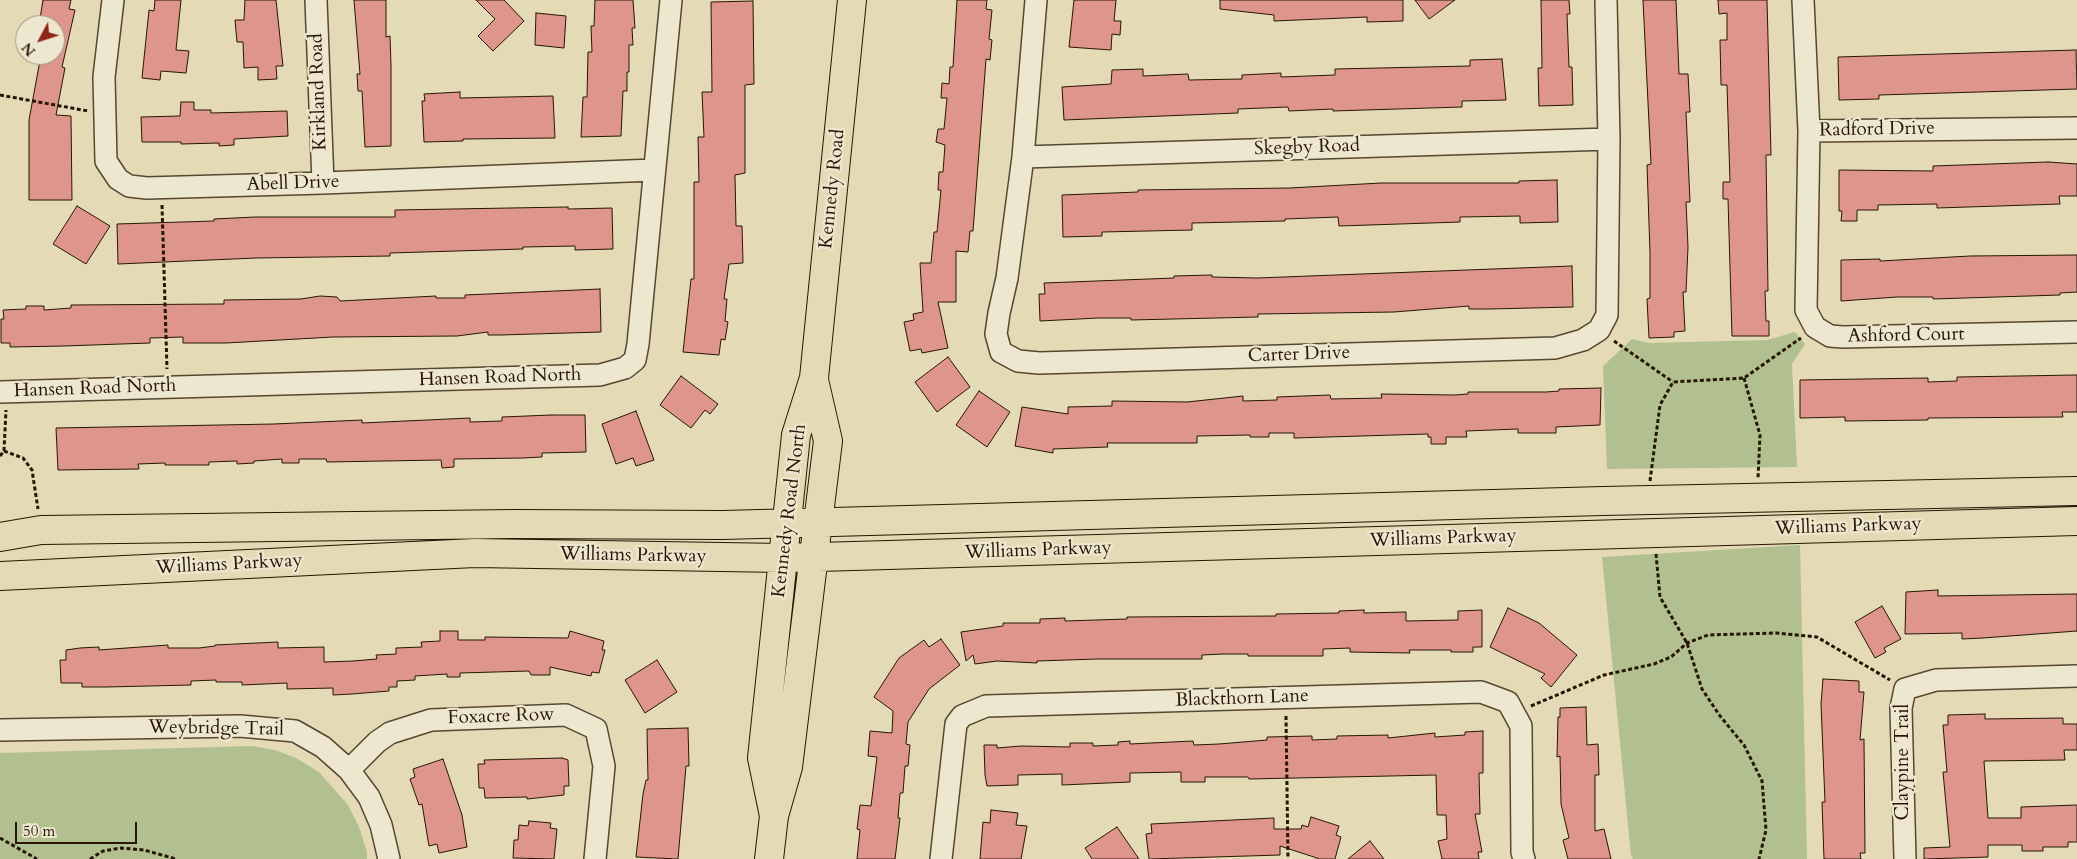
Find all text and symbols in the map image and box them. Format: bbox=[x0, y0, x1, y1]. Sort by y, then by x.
north arrow bbox=[15, 15, 65, 65]
street label: Kirkland Road bbox=[306, 33, 332, 151]
text: N bbox=[18, 39, 40, 60]
street label: Radford Drive bbox=[1819, 118, 1935, 142]
street label: Kennedy Road bbox=[815, 128, 851, 250]
street label: Skegby Road bbox=[1254, 135, 1360, 161]
street label: Abell Drive bbox=[246, 171, 340, 197]
street label: Ashford Court bbox=[1847, 324, 1965, 348]
street label: Carter Drive bbox=[1247, 342, 1351, 368]
street label: Hansen Road North bbox=[418, 364, 582, 392]
street label: Hansen Road North bbox=[13, 375, 177, 403]
street label: Kennedy Road North bbox=[768, 423, 812, 599]
street label: Williams Parkway bbox=[1774, 513, 1922, 541]
street label: Williams Parkway bbox=[1369, 525, 1517, 553]
street label: Williams Parkway bbox=[964, 537, 1112, 565]
street label: Williams Parkway bbox=[559, 543, 707, 569]
street label: Williams Parkway bbox=[155, 550, 303, 580]
street label: Blackthorn Lane bbox=[1175, 685, 1309, 713]
street label: Foxacre Row bbox=[447, 704, 555, 730]
street label: Claypine Trail bbox=[1893, 704, 1915, 820]
street label: Weybridge Trail bbox=[148, 716, 284, 742]
scale bar bbox=[18, 812, 140, 844]
text: 50 m bbox=[23, 821, 55, 841]

